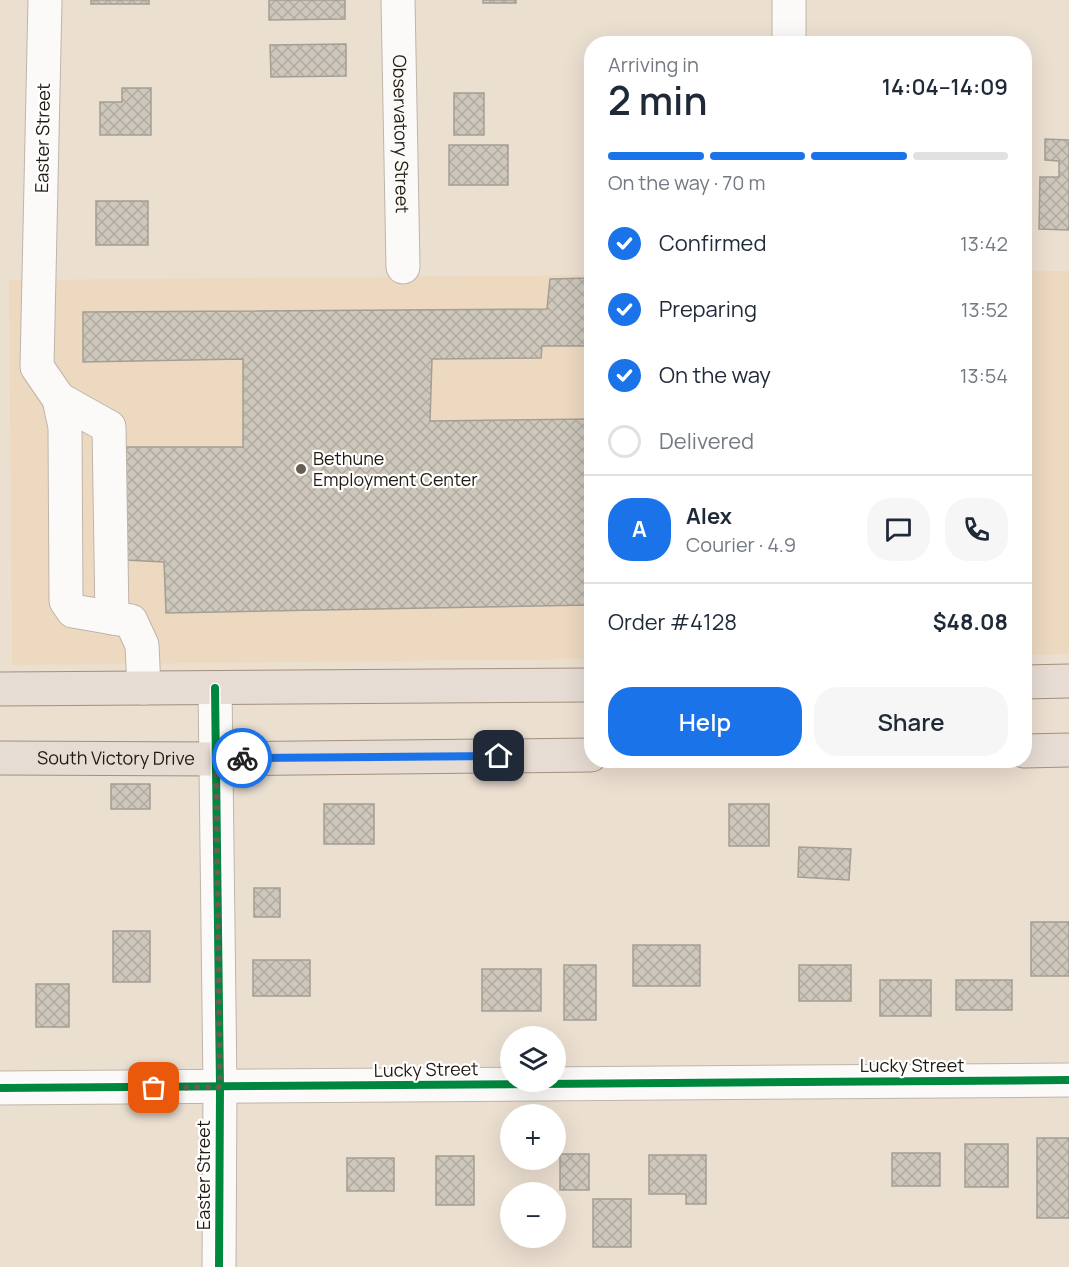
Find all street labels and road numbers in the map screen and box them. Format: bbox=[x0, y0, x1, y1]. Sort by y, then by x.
street label: Observatory Street bbox=[388, 54, 415, 213]
street label: Easter Street bbox=[29, 83, 55, 193]
street label: South Victory Drive bbox=[37, 745, 195, 770]
street label: Lucky Street bbox=[860, 1053, 964, 1077]
street label: Lucky Street bbox=[373, 1056, 479, 1082]
street label: Easter Street bbox=[191, 1120, 215, 1230]

